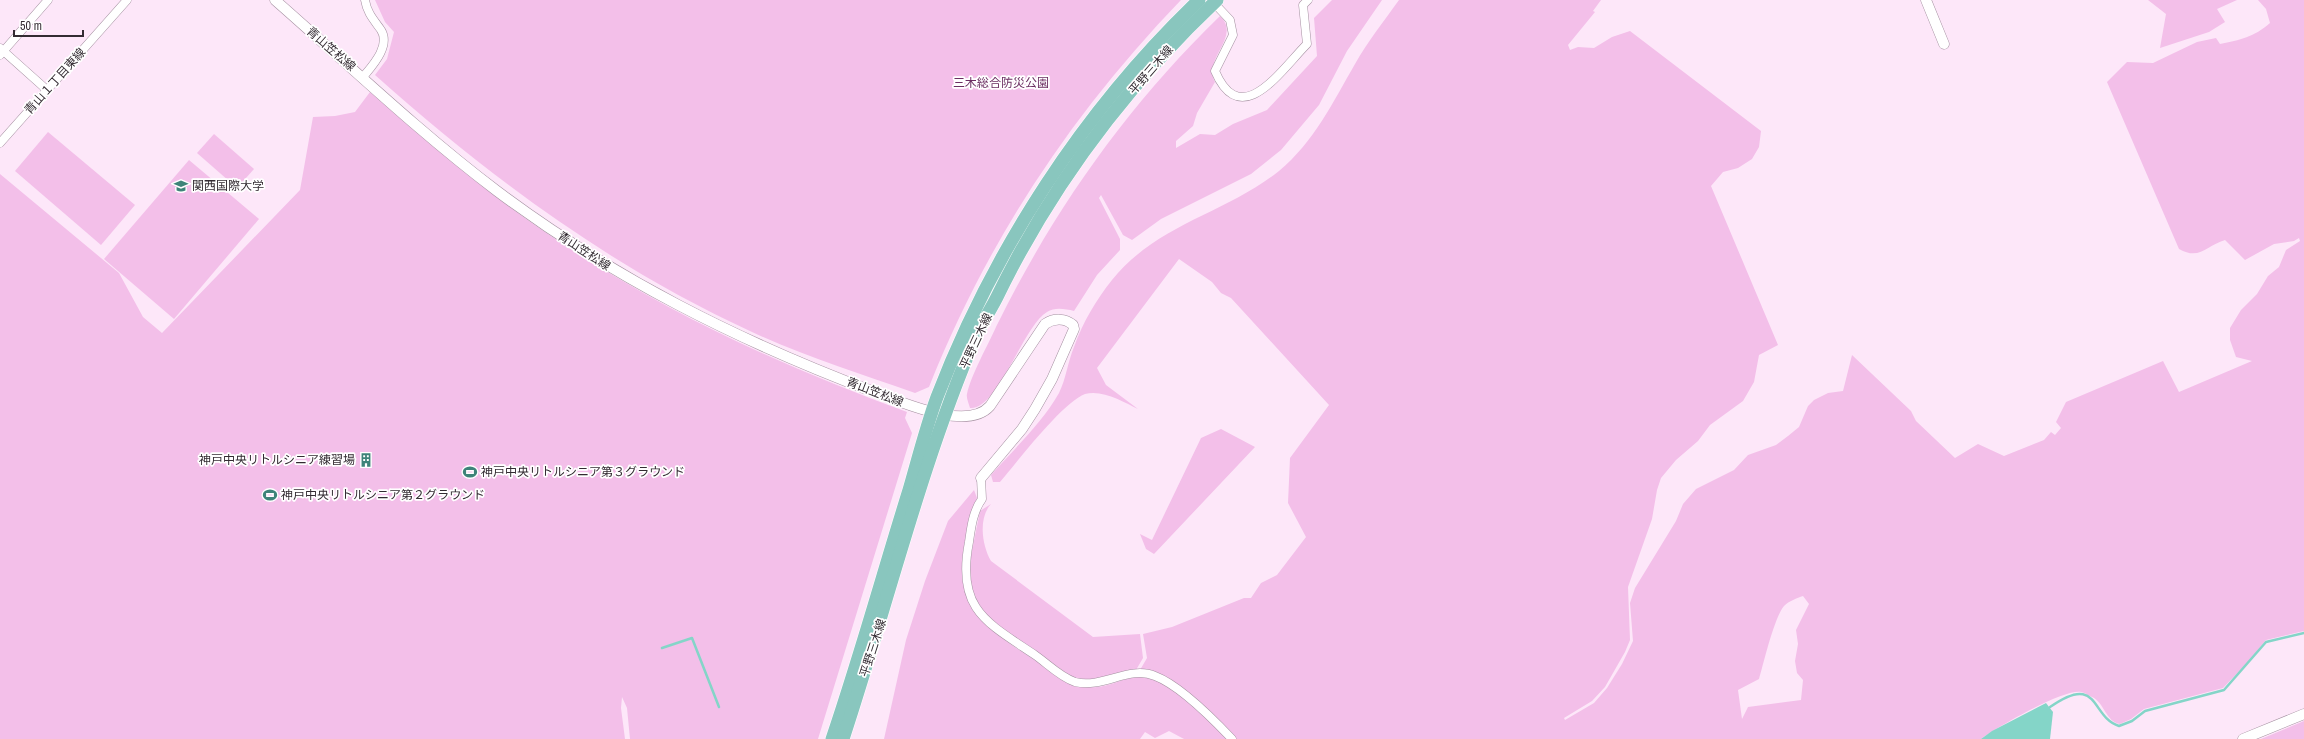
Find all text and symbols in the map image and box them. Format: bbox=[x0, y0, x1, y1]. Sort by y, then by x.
scale bar bbox=[14, 12, 83, 38]
text: 50 m bbox=[20, 18, 42, 34]
street label: 青山笠松線 bbox=[303, 23, 359, 75]
street label: 平野三木線 bbox=[1125, 42, 1177, 98]
street label: 青山１丁目東線 bbox=[21, 44, 89, 118]
park label: 三木総合防災公園 bbox=[953, 75, 1049, 91]
school or university icon: 関西国際大学 bbox=[173, 178, 189, 194]
place label: 関西国際大学 bbox=[192, 178, 264, 194]
street label: 青山笠松線 bbox=[554, 228, 614, 274]
street label: 平野三木線 bbox=[956, 310, 996, 372]
street label: 青山笠松線 bbox=[844, 374, 906, 410]
place label: 神戸中央リトルシニア練習場 bbox=[199, 452, 355, 468]
building icon: 神戸中央リトルシニア練習場 bbox=[358, 452, 374, 468]
sports icon: 神戸中央リトルシニア第３グラウンド bbox=[462, 464, 478, 480]
place label: 神戸中央リトルシニア第３グラウンド bbox=[481, 464, 685, 480]
sports icon: 神戸中央リトルシニア第２グラウンド bbox=[262, 487, 278, 503]
place label: 神戸中央リトルシニア第２グラウンド bbox=[281, 487, 485, 503]
street label: 平野三木線 bbox=[856, 617, 890, 679]

